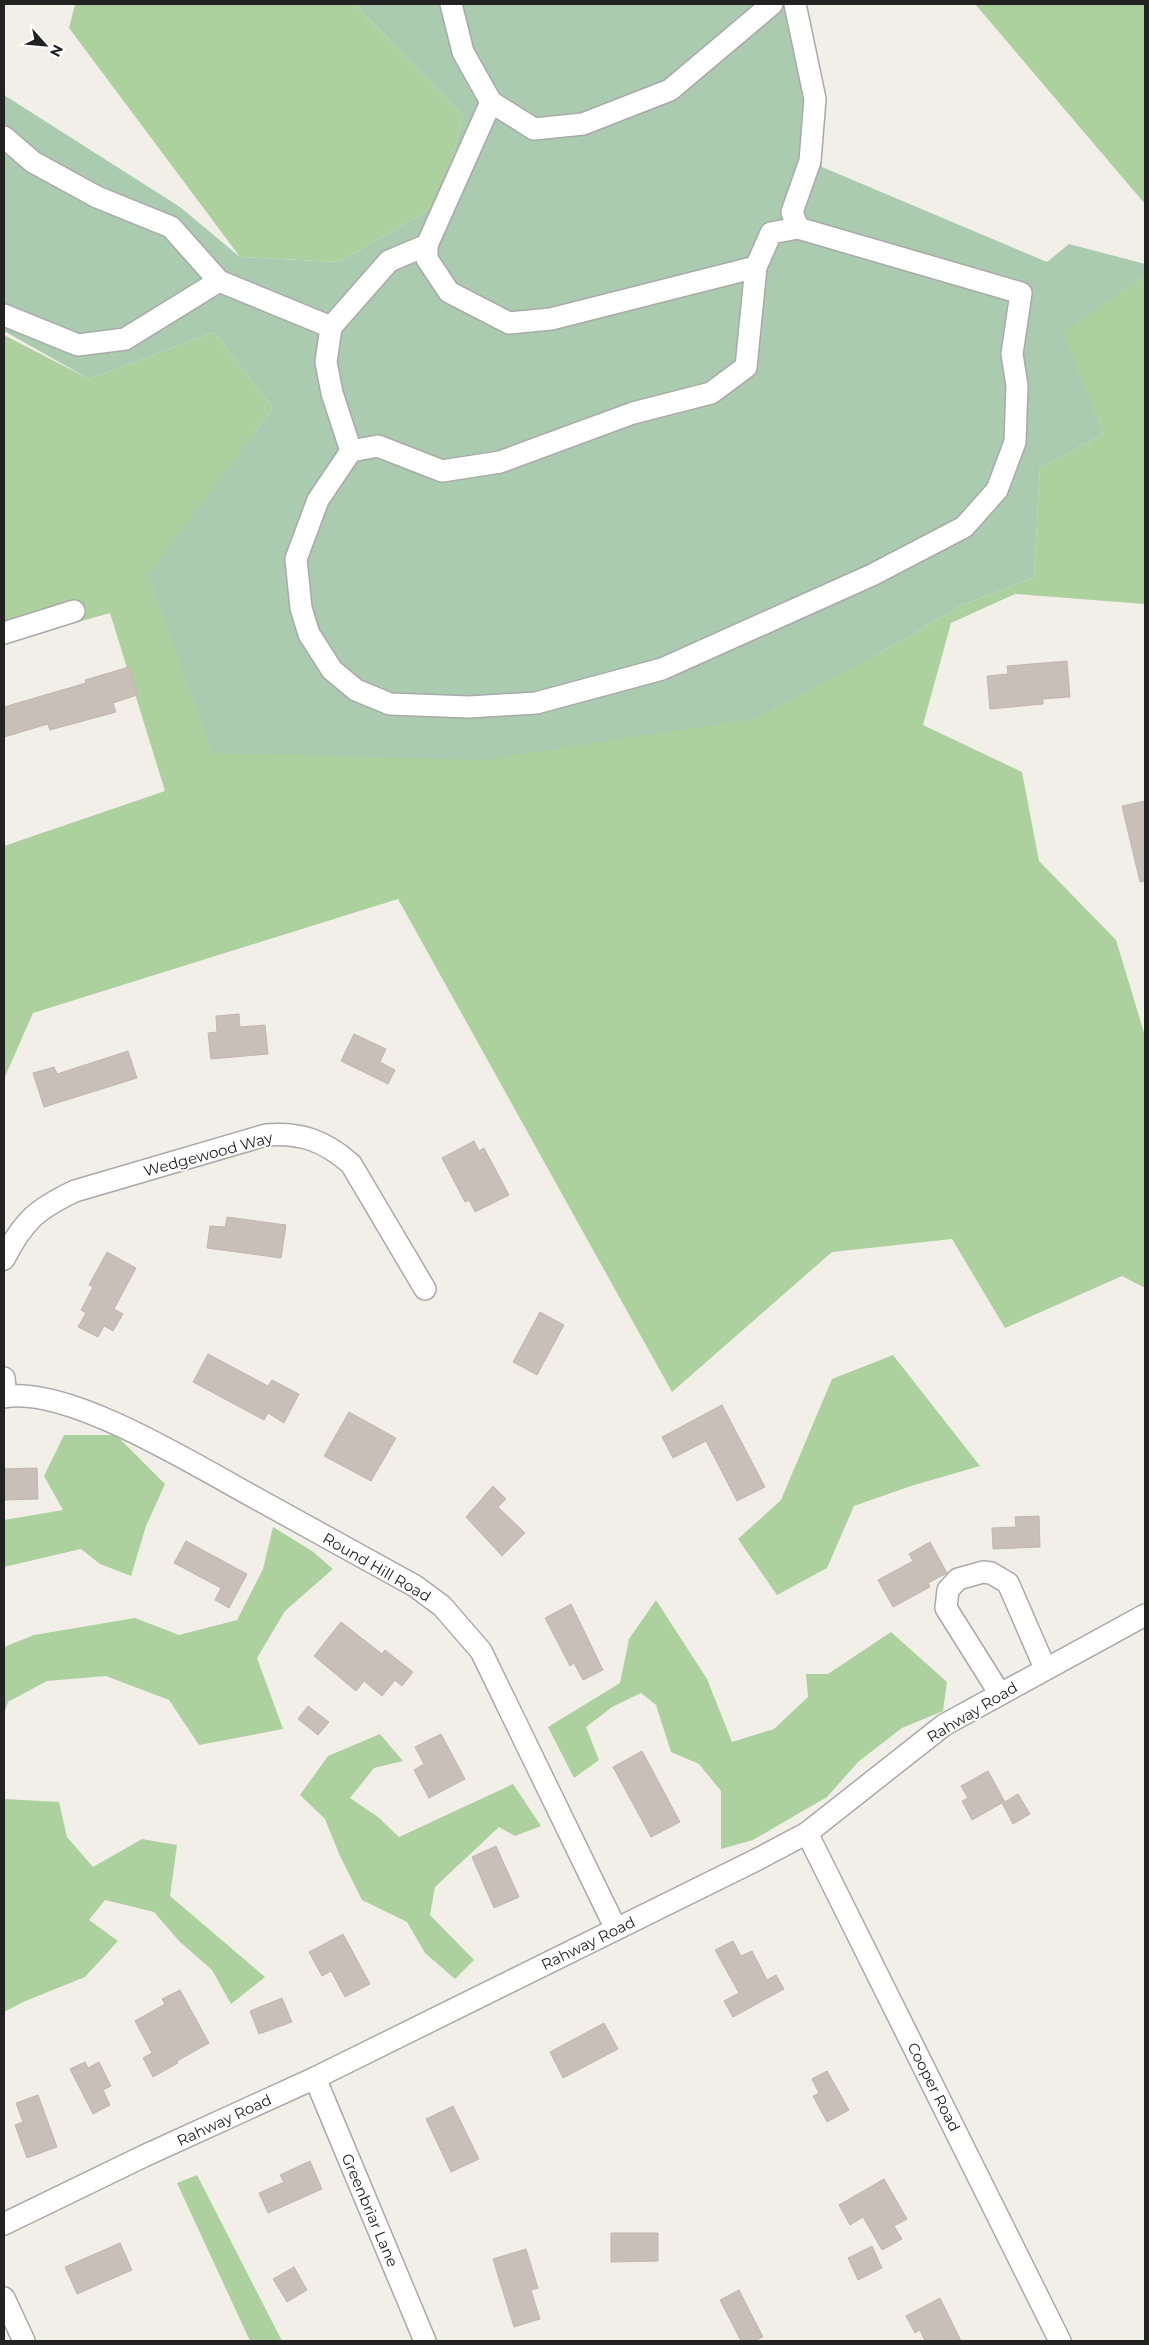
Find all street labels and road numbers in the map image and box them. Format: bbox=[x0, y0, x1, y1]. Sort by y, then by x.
street label: Wedgewood Way bbox=[141, 1127, 275, 1180]
street label: Round Hill Road bbox=[319, 1528, 435, 1606]
street label: Rahway Road bbox=[923, 1678, 1021, 1746]
street label: Rahway Road bbox=[538, 1912, 638, 1974]
street label: Cooper Road bbox=[903, 2039, 965, 2135]
street label: Rahway Road bbox=[174, 2090, 274, 2150]
street label: Greenbriar Lane bbox=[338, 2150, 402, 2270]

